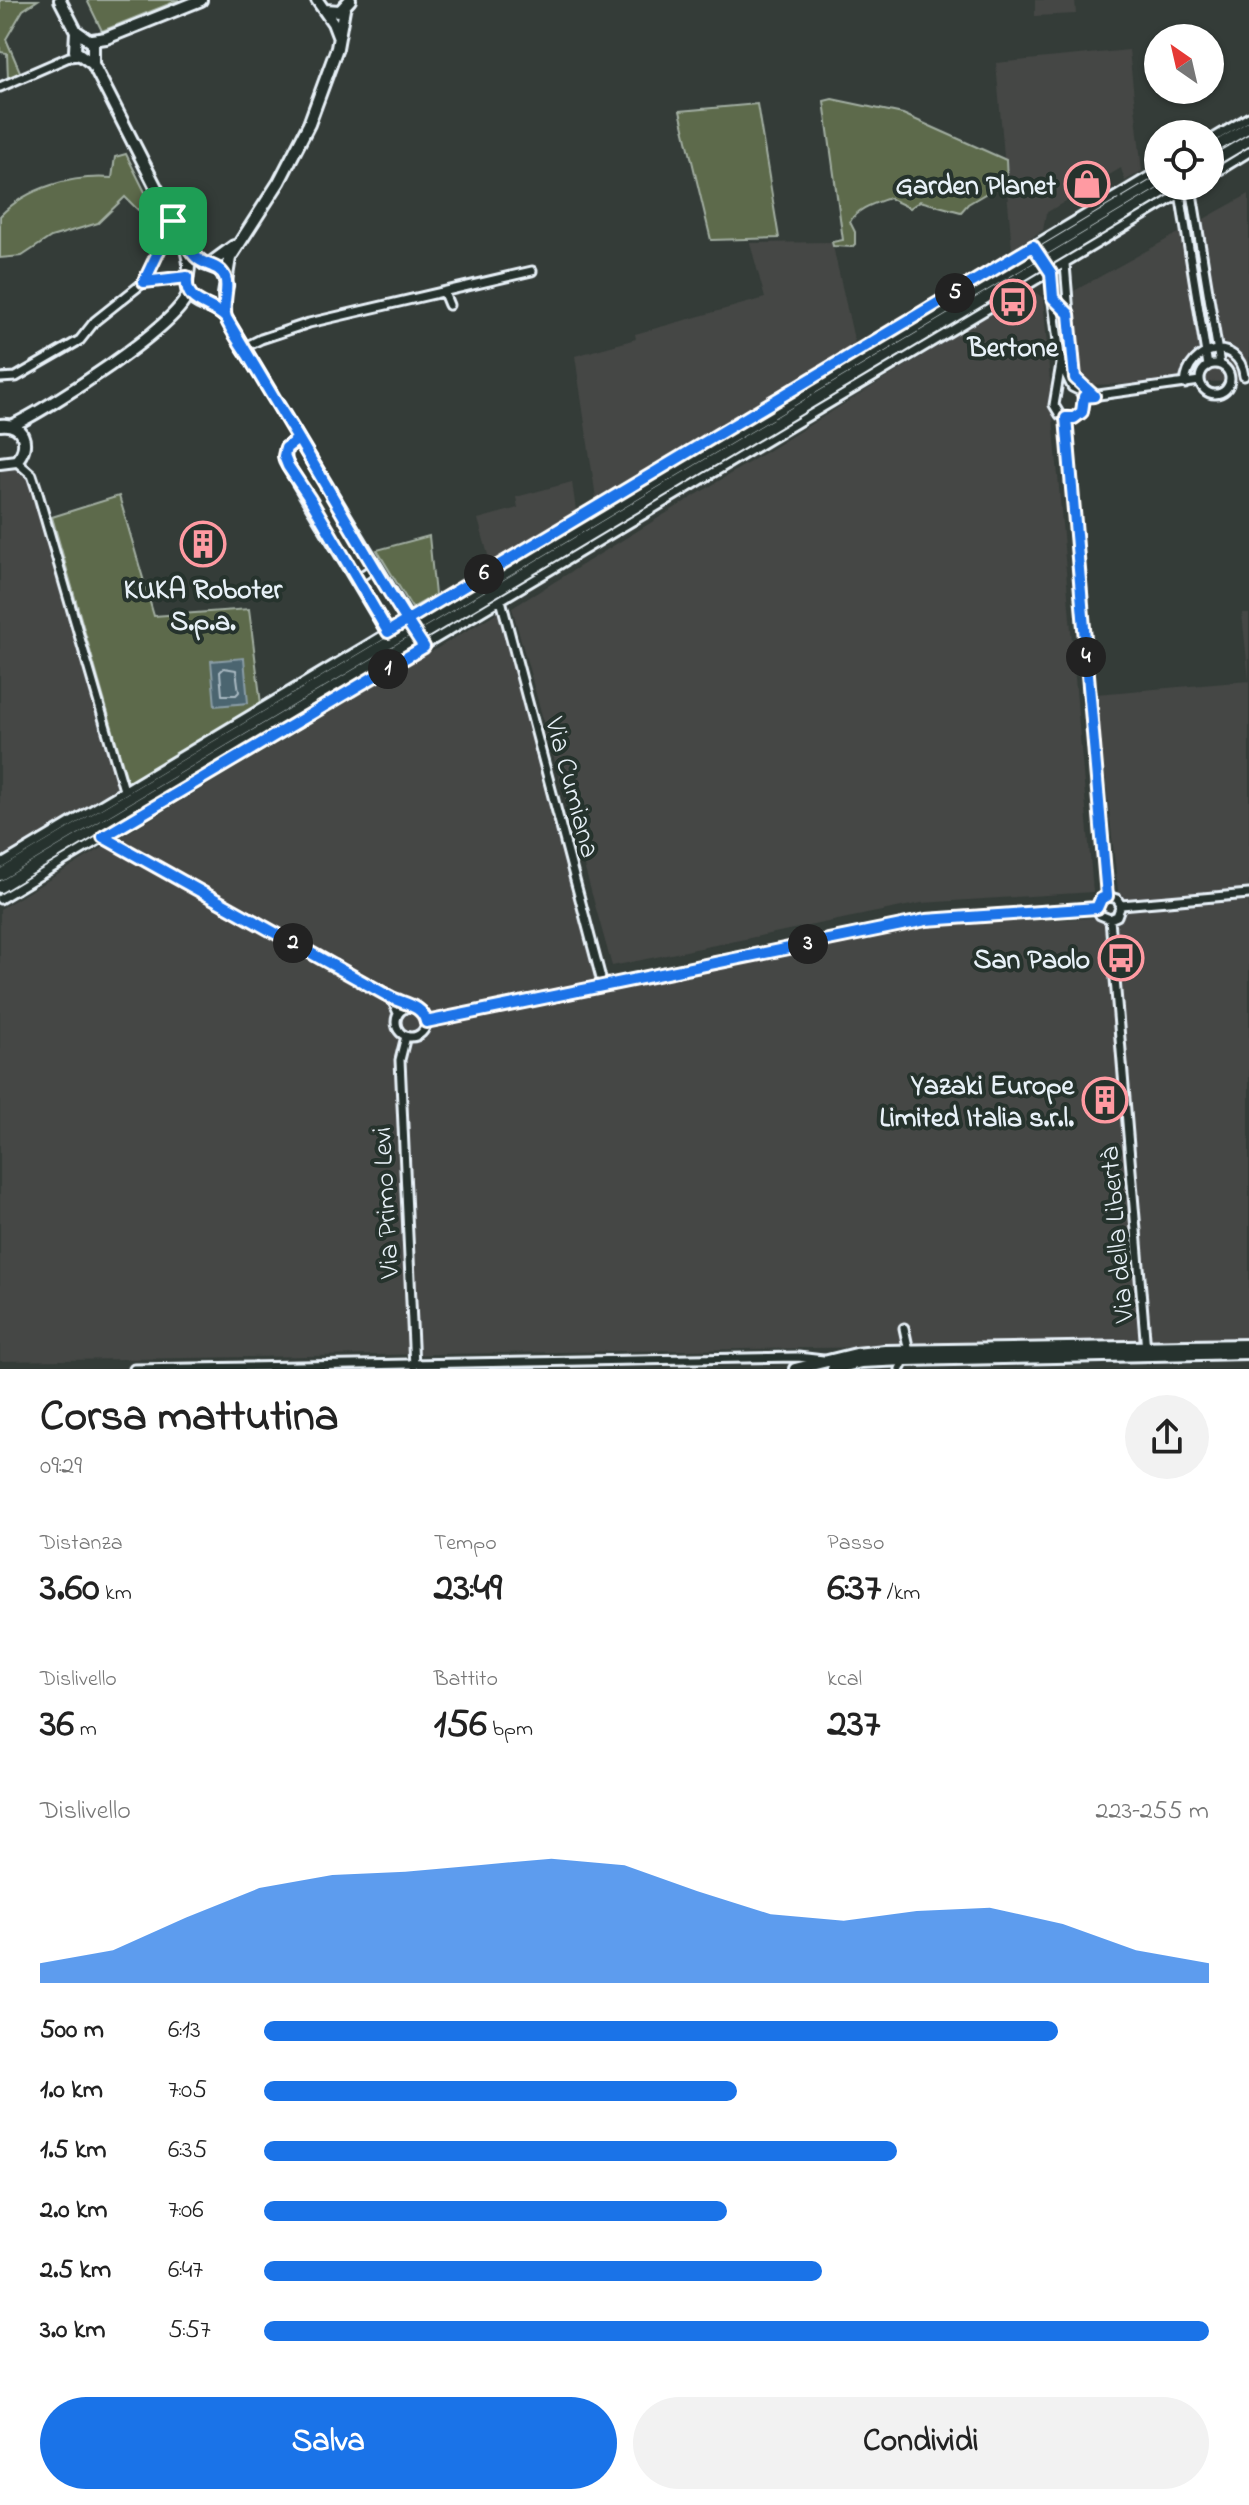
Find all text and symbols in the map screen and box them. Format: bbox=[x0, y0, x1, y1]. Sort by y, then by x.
north arrow bbox=[1144, 24, 1224, 104]
map controls bbox=[1144, 24, 1224, 200]
button: locate bbox=[1144, 120, 1224, 200]
shop icon: Garden Planet bbox=[1063, 160, 1111, 208]
place label: Garden Planet bbox=[895, 167, 1057, 208]
pin bbox=[139, 187, 207, 255]
icon: arrive bbox=[151, 199, 195, 243]
pin: 5 bbox=[935, 273, 975, 313]
text: 5 bbox=[949, 277, 961, 309]
bus stop icon: Bertone bbox=[989, 278, 1037, 326]
place label: Bertone bbox=[966, 329, 1060, 370]
building icon: KUKA Roboter S.p.a. bbox=[179, 520, 227, 568]
pin: 6 bbox=[464, 554, 504, 594]
text: 6 bbox=[479, 558, 489, 590]
place label: KUKA Roboter S.p.a. bbox=[124, 571, 283, 644]
pin: 4 bbox=[1066, 637, 1106, 677]
text: 4 bbox=[1081, 641, 1091, 673]
pin: 1 bbox=[368, 649, 408, 689]
text: 1 bbox=[385, 653, 392, 685]
street label: Via Cumiana bbox=[532, 712, 609, 863]
pin: 2 bbox=[273, 923, 313, 963]
pin: 3 bbox=[788, 924, 828, 964]
text: 2 bbox=[288, 927, 298, 959]
text: 3 bbox=[803, 928, 813, 960]
bus stop icon: San Paolo bbox=[1097, 934, 1145, 982]
place label: San Paolo bbox=[973, 941, 1090, 982]
place label: Yazaki Europe Limited Italia s.r.l. bbox=[879, 1067, 1075, 1140]
building icon: Yazaki Europe Limited Italia s.r.l. bbox=[1081, 1076, 1129, 1124]
street label: Via Primo Levi bbox=[363, 1126, 412, 1281]
street label: Via della Libertà bbox=[1090, 1145, 1147, 1325]
text: Corsa mattutina bbox=[40, 1386, 339, 1450]
button: share bbox=[1125, 1395, 1209, 1479]
text: 09:29 bbox=[40, 1448, 82, 1486]
text: Distanza bbox=[40, 1528, 123, 1560]
text: Tempo bbox=[434, 1528, 497, 1560]
text: Passo bbox=[827, 1528, 884, 1560]
text: 3.60 bbox=[40, 1560, 100, 1619]
text: 23:49 bbox=[434, 1560, 502, 1619]
text: 6:37 bbox=[827, 1560, 881, 1619]
text: km bbox=[100, 1578, 132, 1610]
text: /km bbox=[881, 1578, 920, 1610]
text: Dislivello bbox=[40, 1664, 117, 1696]
text: Battito bbox=[434, 1664, 498, 1696]
text: kcal bbox=[827, 1664, 862, 1696]
text: 36 bbox=[40, 1696, 74, 1755]
text: 156 bbox=[434, 1696, 487, 1755]
text: 237 bbox=[827, 1696, 880, 1755]
text: m bbox=[74, 1714, 97, 1746]
text: bpm bbox=[487, 1714, 533, 1746]
text: Dislivello bbox=[40, 1793, 131, 1831]
text: 223–255 m bbox=[1096, 1793, 1209, 1831]
text: 500 m bbox=[40, 2012, 104, 2050]
text: 6:13 bbox=[168, 2012, 201, 2050]
text: 1.0 km bbox=[40, 2072, 103, 2110]
text: 7:05 bbox=[168, 2072, 207, 2110]
text: 1.5 km bbox=[40, 2132, 107, 2170]
text: 6:35 bbox=[168, 2132, 207, 2170]
text: 2.0 km bbox=[40, 2192, 108, 2230]
text: 7:06 bbox=[168, 2192, 204, 2230]
text: 2.5 km bbox=[40, 2252, 111, 2290]
text: 6:47 bbox=[168, 2252, 203, 2290]
text: 3.0 km bbox=[40, 2312, 105, 2350]
text: 5:57 bbox=[168, 2312, 211, 2350]
button: Salva bbox=[40, 2397, 617, 2489]
button: Condividi bbox=[633, 2397, 1209, 2489]

